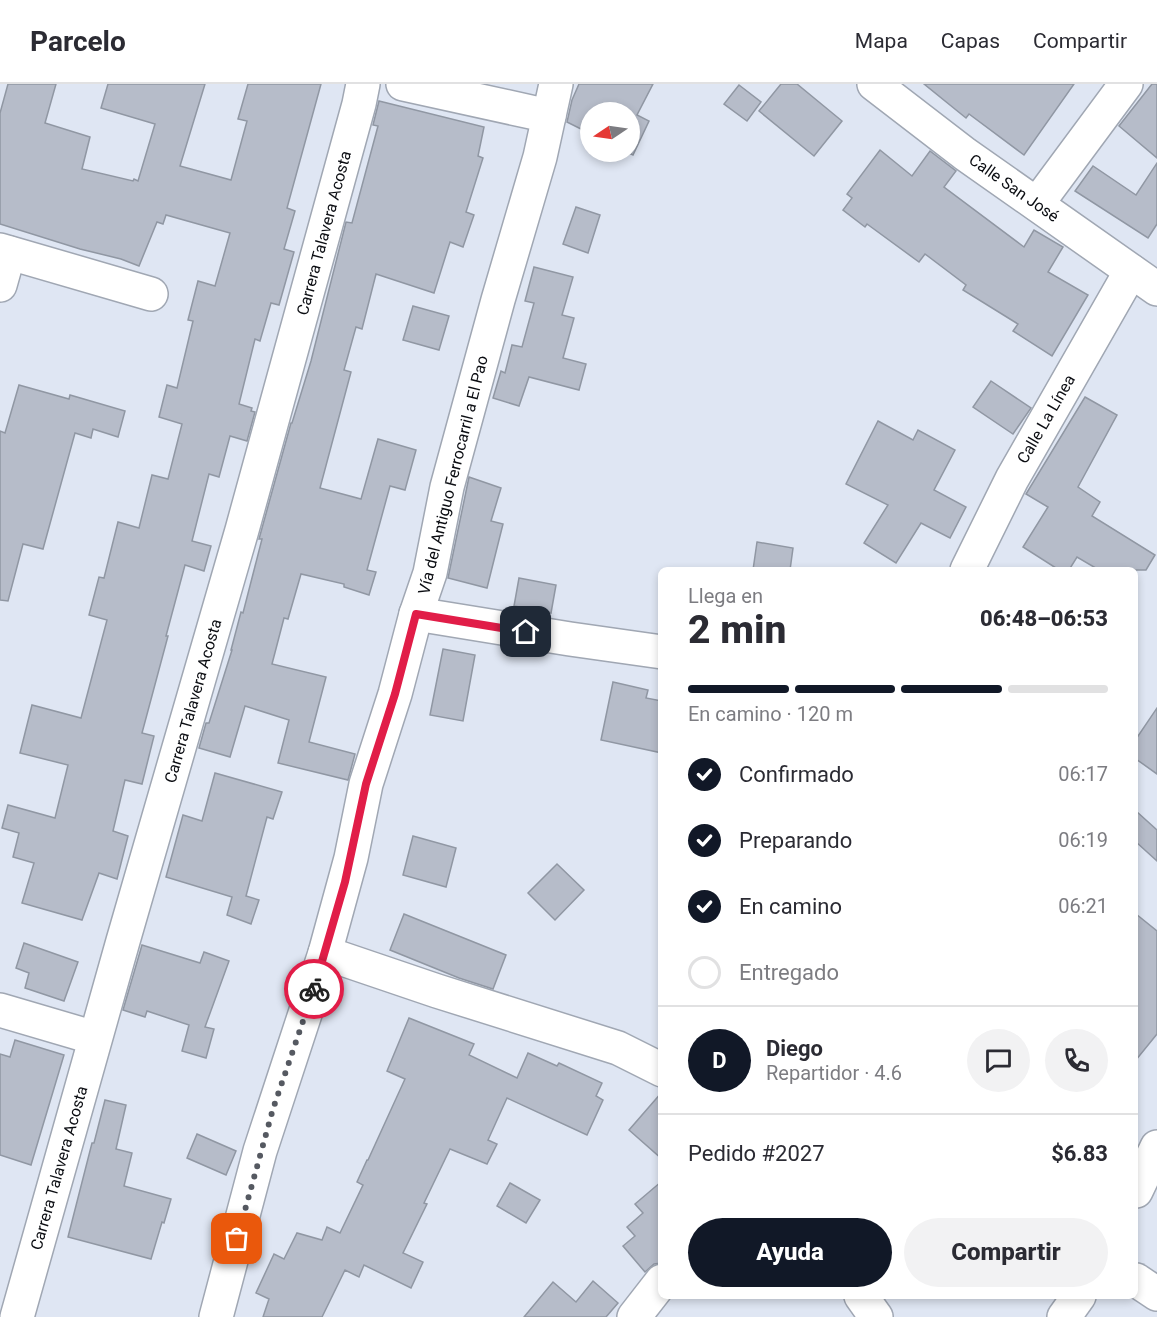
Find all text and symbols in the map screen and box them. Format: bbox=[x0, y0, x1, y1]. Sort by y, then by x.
text: Parcelo bbox=[30, 25, 126, 58]
text: Mapa bbox=[855, 29, 908, 53]
text: Capas bbox=[941, 29, 1000, 53]
text: Compartir bbox=[1033, 29, 1127, 53]
north arrow bbox=[580, 102, 640, 162]
map controls bbox=[580, 102, 640, 162]
street label: Carrera Talavera Acosta bbox=[293, 149, 355, 317]
street label: Calle San José bbox=[966, 150, 1062, 226]
street label: Vía del Antiguo Ferrocarril a El Pao bbox=[414, 354, 492, 596]
street label: Calle La Línea bbox=[1013, 371, 1079, 467]
text: Llega en bbox=[688, 584, 763, 608]
pin bbox=[500, 606, 551, 657]
text: 06:48–06:53 bbox=[980, 606, 1108, 631]
text: 2 min bbox=[688, 607, 786, 653]
icon: home bbox=[509, 615, 542, 648]
street label: Carrera Talavera Acosta bbox=[160, 617, 226, 785]
text: En camino · 120 m bbox=[688, 702, 853, 726]
icon: check bbox=[688, 758, 721, 791]
text: Confirmado bbox=[739, 762, 854, 787]
text: 06:17 bbox=[1058, 762, 1108, 786]
icon: check bbox=[688, 824, 721, 857]
text: Preparando bbox=[739, 828, 852, 853]
text: 06:19 bbox=[1058, 828, 1108, 852]
icon: check bbox=[688, 890, 721, 923]
text: En camino bbox=[739, 894, 842, 919]
text: 06:21 bbox=[1058, 894, 1108, 918]
courier bbox=[284, 959, 344, 1019]
text: Entregado bbox=[739, 960, 839, 985]
icon: bike bbox=[298, 973, 331, 1006]
button: chat bbox=[967, 1029, 1030, 1092]
button: phone bbox=[1045, 1029, 1108, 1092]
text: Diego bbox=[766, 1036, 823, 1061]
text: D bbox=[712, 1048, 727, 1073]
text: Repartidor · 4.6 bbox=[766, 1061, 902, 1085]
street label: Carrera Talavera Acosta bbox=[26, 1084, 92, 1252]
text: Pedido #2027 bbox=[688, 1141, 825, 1166]
text: $6.83 bbox=[1051, 1141, 1108, 1166]
pin bbox=[211, 1213, 262, 1264]
button: Ayuda bbox=[688, 1218, 892, 1287]
button: Compartir bbox=[904, 1218, 1108, 1287]
icon: bag bbox=[220, 1222, 253, 1255]

